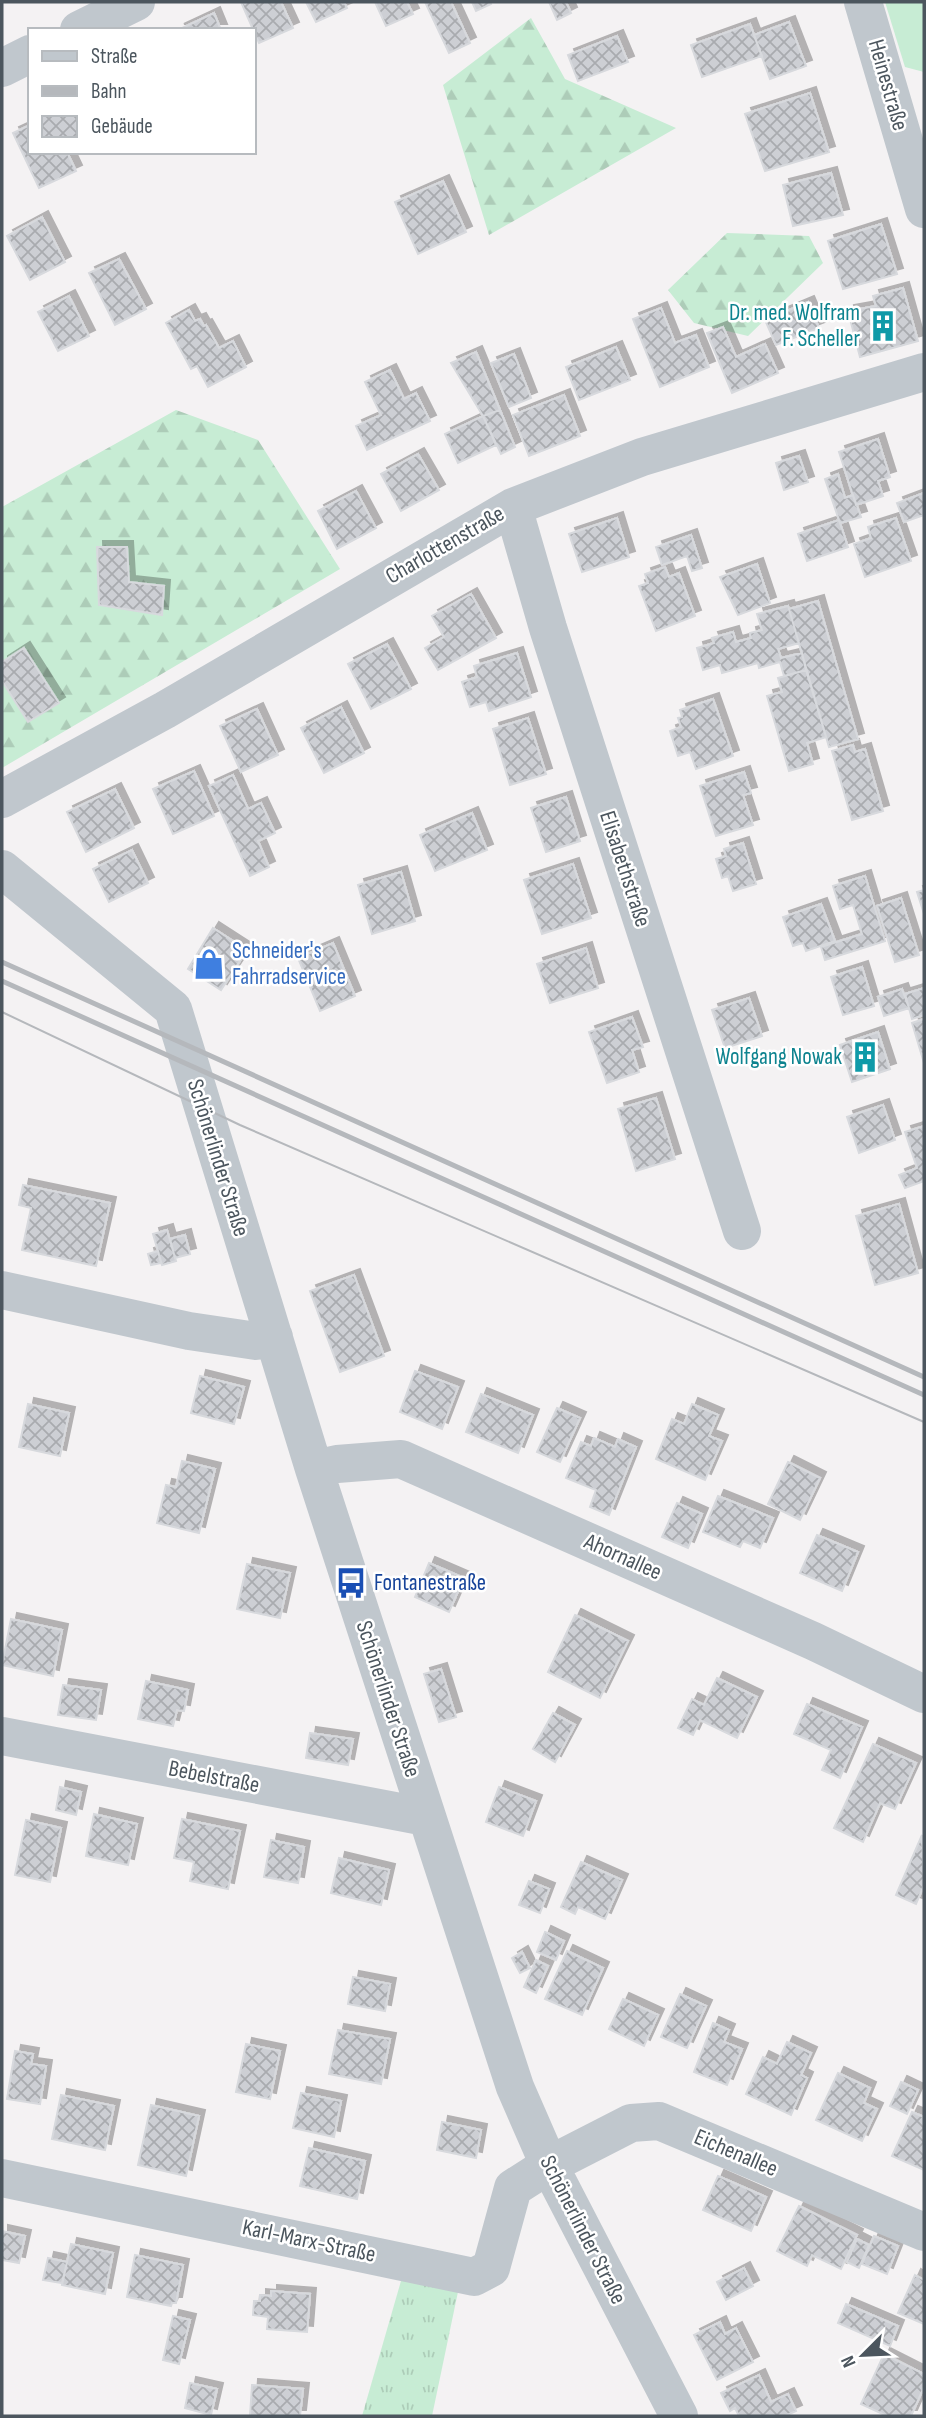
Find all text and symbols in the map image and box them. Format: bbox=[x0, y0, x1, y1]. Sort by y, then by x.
legend bbox=[28, 28, 256, 154]
street label: Heinestraße bbox=[862, 36, 914, 134]
text: Straße bbox=[91, 44, 137, 69]
text: Bahn bbox=[91, 79, 126, 104]
text: Gebäude bbox=[91, 114, 153, 139]
place label: Dr. med. Wolfram F. Scheller bbox=[729, 299, 860, 353]
building icon: Dr. med. Wolfram F. Scheller bbox=[866, 309, 900, 343]
street label: Charlottenstraße bbox=[381, 500, 509, 590]
street label: Elisabethstraße bbox=[593, 807, 657, 931]
place label: Schneider's Fahrradservice bbox=[232, 937, 346, 991]
shop icon: Schneider's Fahrradservice bbox=[192, 947, 226, 981]
building icon: Wolfgang Nowak bbox=[848, 1040, 882, 1074]
place label: Wolfgang Nowak bbox=[715, 1043, 842, 1071]
street label: Schönerlinder Straße bbox=[181, 1076, 255, 1240]
street label: Ahornallee bbox=[579, 1527, 666, 1586]
bus stop icon: Fontanestraße bbox=[334, 1566, 368, 1600]
place label: Fontanestraße bbox=[374, 1569, 486, 1597]
street label: Schönerlinder Straße bbox=[350, 1617, 426, 1781]
street label: Bebelstraße bbox=[166, 1754, 262, 1800]
street label: Eichenallee bbox=[690, 2123, 782, 2183]
street label: Schönerlinder Straße bbox=[534, 2151, 632, 2309]
street label: Karl-Marx-Straße bbox=[240, 2213, 378, 2269]
north arrow bbox=[828, 2320, 898, 2390]
text: N bbox=[836, 2352, 861, 2371]

